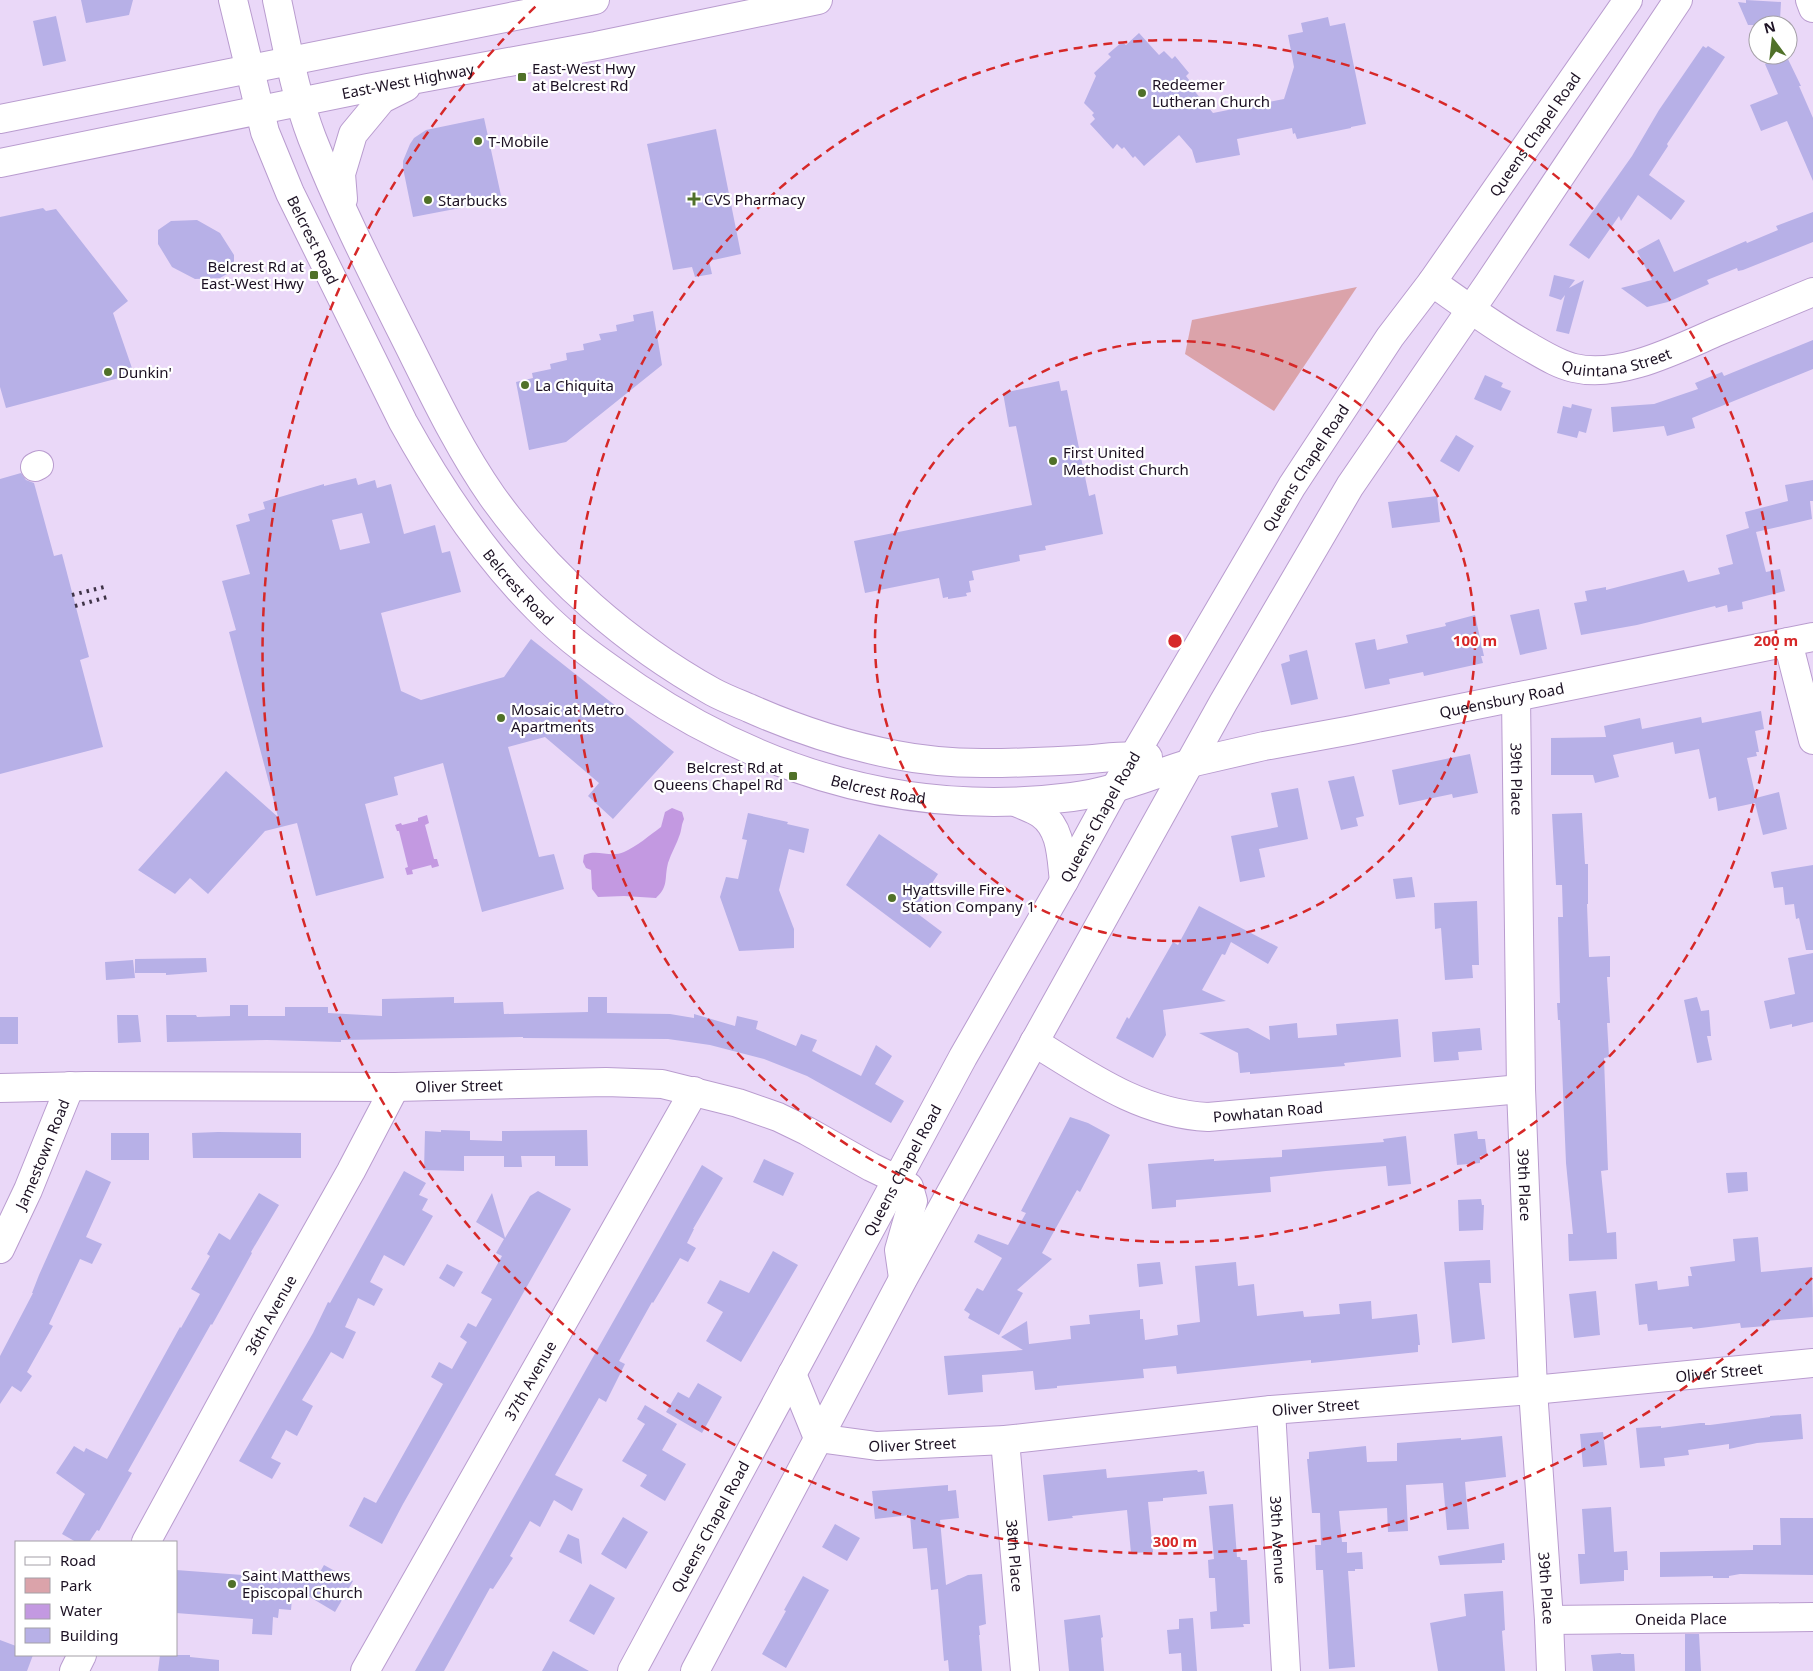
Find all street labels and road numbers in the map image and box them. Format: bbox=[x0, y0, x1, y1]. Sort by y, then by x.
street label: East-West Highway bbox=[340, 59, 476, 103]
street label: Queens Chapel Road bbox=[1484, 68, 1585, 200]
street label: Belcrest Road bbox=[283, 192, 343, 287]
street label: Quintana Street bbox=[1559, 343, 1675, 380]
street label: Queens Chapel Road bbox=[1258, 400, 1353, 535]
street label: Belcrest Road bbox=[479, 545, 558, 629]
street label: Queensbury Road bbox=[1438, 677, 1566, 722]
street label: 39th Place bbox=[1507, 742, 1528, 816]
street label: Queens Chapel Road bbox=[1055, 748, 1144, 886]
street label: Belcrest Road bbox=[829, 770, 927, 808]
street label: Oliver Street bbox=[415, 1074, 504, 1097]
street label: Jamestown Road bbox=[10, 1096, 74, 1214]
street label: Powhatan Road bbox=[1212, 1097, 1324, 1127]
street label: Queens Chapel Road bbox=[858, 1101, 946, 1240]
street label: 39th Place bbox=[1513, 1148, 1536, 1222]
street label: 36th Avenue bbox=[240, 1271, 301, 1358]
street label: 37th Avenue bbox=[499, 1337, 560, 1424]
street label: Oliver Street bbox=[1674, 1358, 1764, 1386]
street label: Oliver Street bbox=[1271, 1393, 1360, 1420]
street label: Oliver Street bbox=[867, 1432, 957, 1456]
street label: Queens Chapel Road bbox=[666, 1457, 754, 1596]
street label: 39th Avenue bbox=[1266, 1495, 1291, 1585]
street label: 38th Place bbox=[1002, 1518, 1028, 1593]
street label: 39th Place bbox=[1534, 1551, 1559, 1625]
street label: Oneida Place bbox=[1635, 1608, 1727, 1629]

